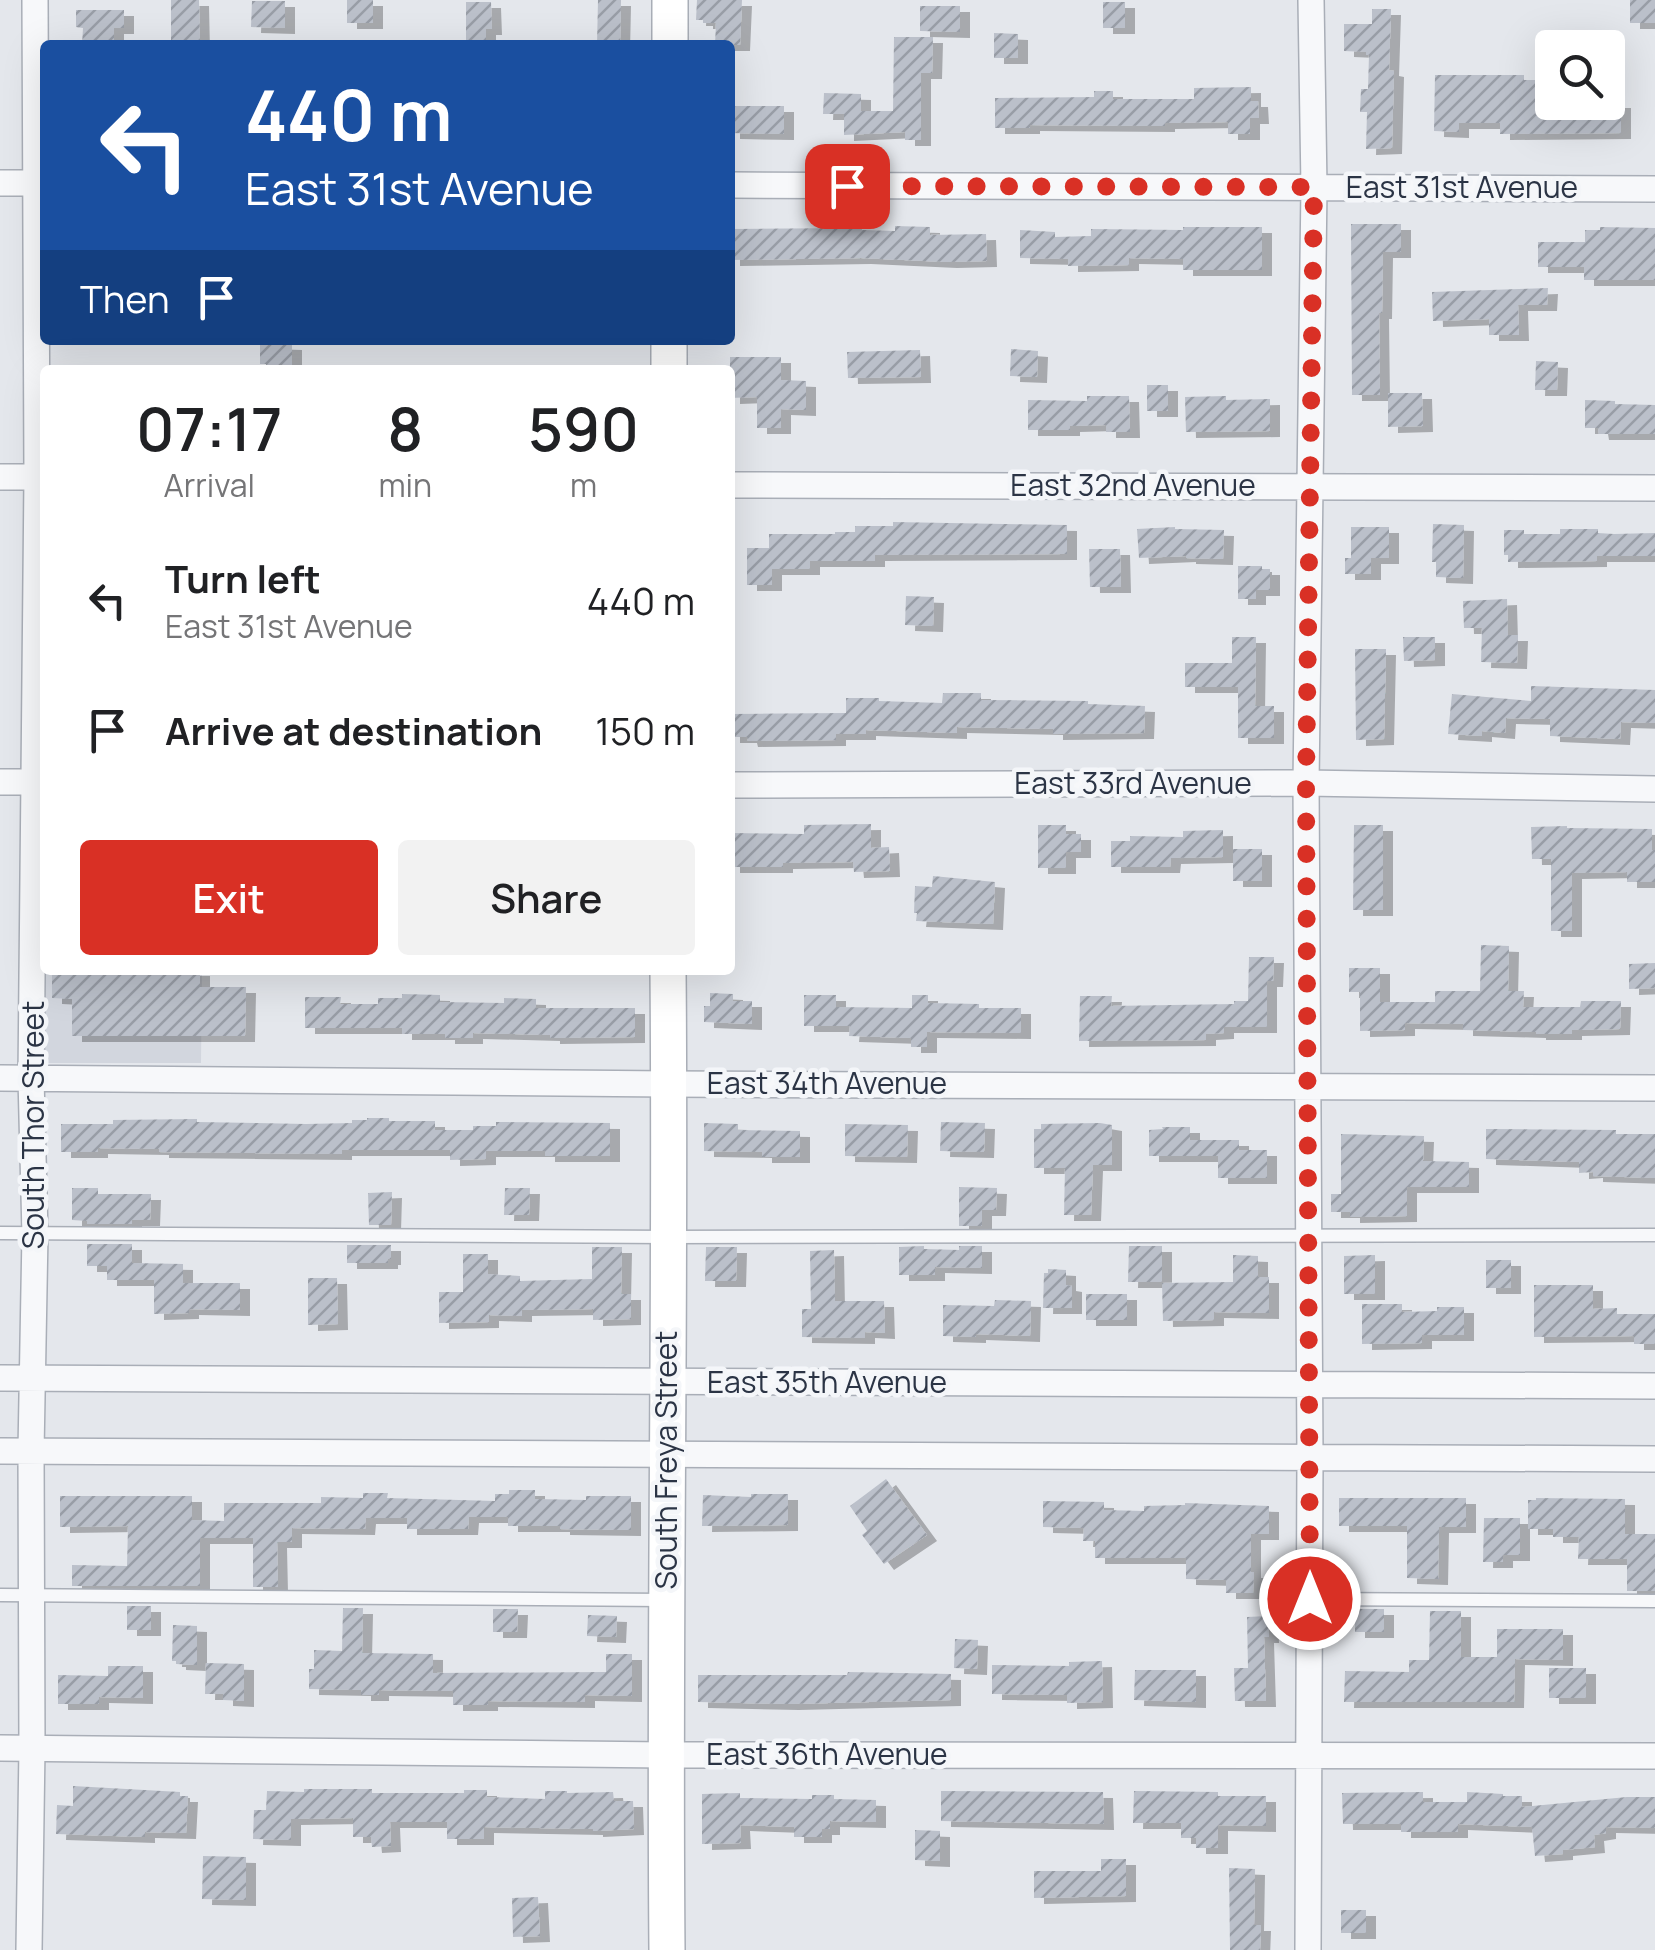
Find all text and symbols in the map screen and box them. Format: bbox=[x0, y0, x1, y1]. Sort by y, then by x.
map controls bbox=[1535, 30, 1625, 120]
button: search bbox=[1535, 30, 1625, 120]
text: 440 m bbox=[245, 66, 452, 162]
icon: left bbox=[80, 80, 210, 210]
pin bbox=[805, 144, 890, 229]
text: East 31st Avenue bbox=[245, 157, 593, 219]
icon: arrive bbox=[820, 159, 875, 214]
street label: East 31st Avenue bbox=[1346, 166, 1578, 207]
icon: arrive bbox=[189, 270, 244, 325]
text: Then bbox=[80, 272, 169, 324]
text: 07:17 bbox=[136, 387, 282, 469]
text: 8 bbox=[387, 387, 423, 469]
text: 590 bbox=[528, 387, 639, 469]
text: Arrival bbox=[164, 463, 255, 507]
text: min bbox=[378, 463, 432, 507]
text: m bbox=[570, 463, 597, 507]
street label: East 32nd Avenue bbox=[1010, 464, 1256, 505]
text: Turn left bbox=[165, 552, 321, 604]
icon: left bbox=[80, 573, 135, 628]
text: 440 m bbox=[587, 574, 695, 626]
text: East 31st Avenue bbox=[165, 604, 413, 648]
icon: arrive bbox=[80, 703, 135, 758]
text: Arrive at destination bbox=[165, 704, 542, 756]
text: 150 m bbox=[595, 704, 695, 756]
street label: East 33rd Avenue bbox=[1014, 762, 1252, 803]
button: Exit bbox=[80, 840, 378, 955]
button: Share bbox=[398, 840, 695, 955]
street label: South Thor Street bbox=[12, 1001, 53, 1249]
street label: East 34th Avenue bbox=[707, 1062, 947, 1103]
street label: South Freya Street bbox=[645, 1331, 686, 1589]
street label: East 35th Avenue bbox=[707, 1361, 947, 1402]
position arrow bbox=[1258, 1547, 1362, 1651]
street label: East 36th Avenue bbox=[706, 1733, 948, 1774]

